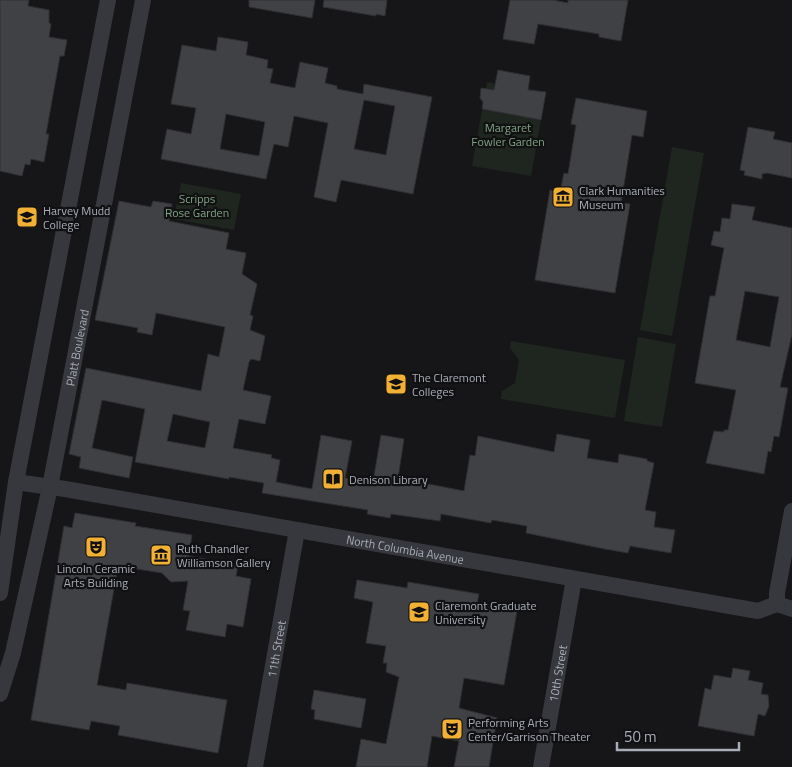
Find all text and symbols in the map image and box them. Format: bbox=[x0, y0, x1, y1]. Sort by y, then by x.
park label: Margaret Fowler Garden bbox=[471, 118, 545, 151]
place label: Clark Humanities Museum bbox=[579, 181, 665, 214]
museum icon: Clark Humanities Museum bbox=[551, 185, 575, 209]
park label: Scripps Rose Garden bbox=[165, 189, 229, 222]
place label: Harvey Mudd College bbox=[43, 201, 110, 234]
school or university icon: Harvey Mudd College bbox=[15, 205, 39, 229]
street label: Platt Boulevard bbox=[60, 308, 93, 388]
place label: The Claremont Colleges bbox=[412, 368, 487, 401]
school or university icon: The Claremont Colleges bbox=[384, 372, 408, 396]
library icon: Denison Library bbox=[321, 467, 345, 491]
place label: Denison Library bbox=[349, 470, 428, 489]
street label: North Columbia Avenue bbox=[345, 529, 466, 569]
theatre icon: Lincoln Ceramic Arts Building bbox=[84, 535, 108, 559]
place label: Ruth Chandler Williamson Gallery bbox=[177, 539, 271, 572]
museum icon: Ruth Chandler Williamson Gallery bbox=[149, 543, 173, 567]
place label: Lincoln Ceramic Arts Building bbox=[57, 559, 135, 592]
place label: Claremont Graduate University bbox=[435, 596, 537, 629]
school or university icon: Claremont Graduate University bbox=[407, 600, 431, 624]
street label: 11th Street bbox=[262, 618, 290, 679]
street label: 10th Street bbox=[543, 643, 572, 704]
place label: Performing Arts Center/Garrison Theater bbox=[468, 713, 590, 746]
theatre icon: Performing Arts Center/Garrison Theater bbox=[440, 717, 464, 741]
scale bar bbox=[617, 720, 740, 752]
text: 50 m bbox=[624, 725, 657, 748]

